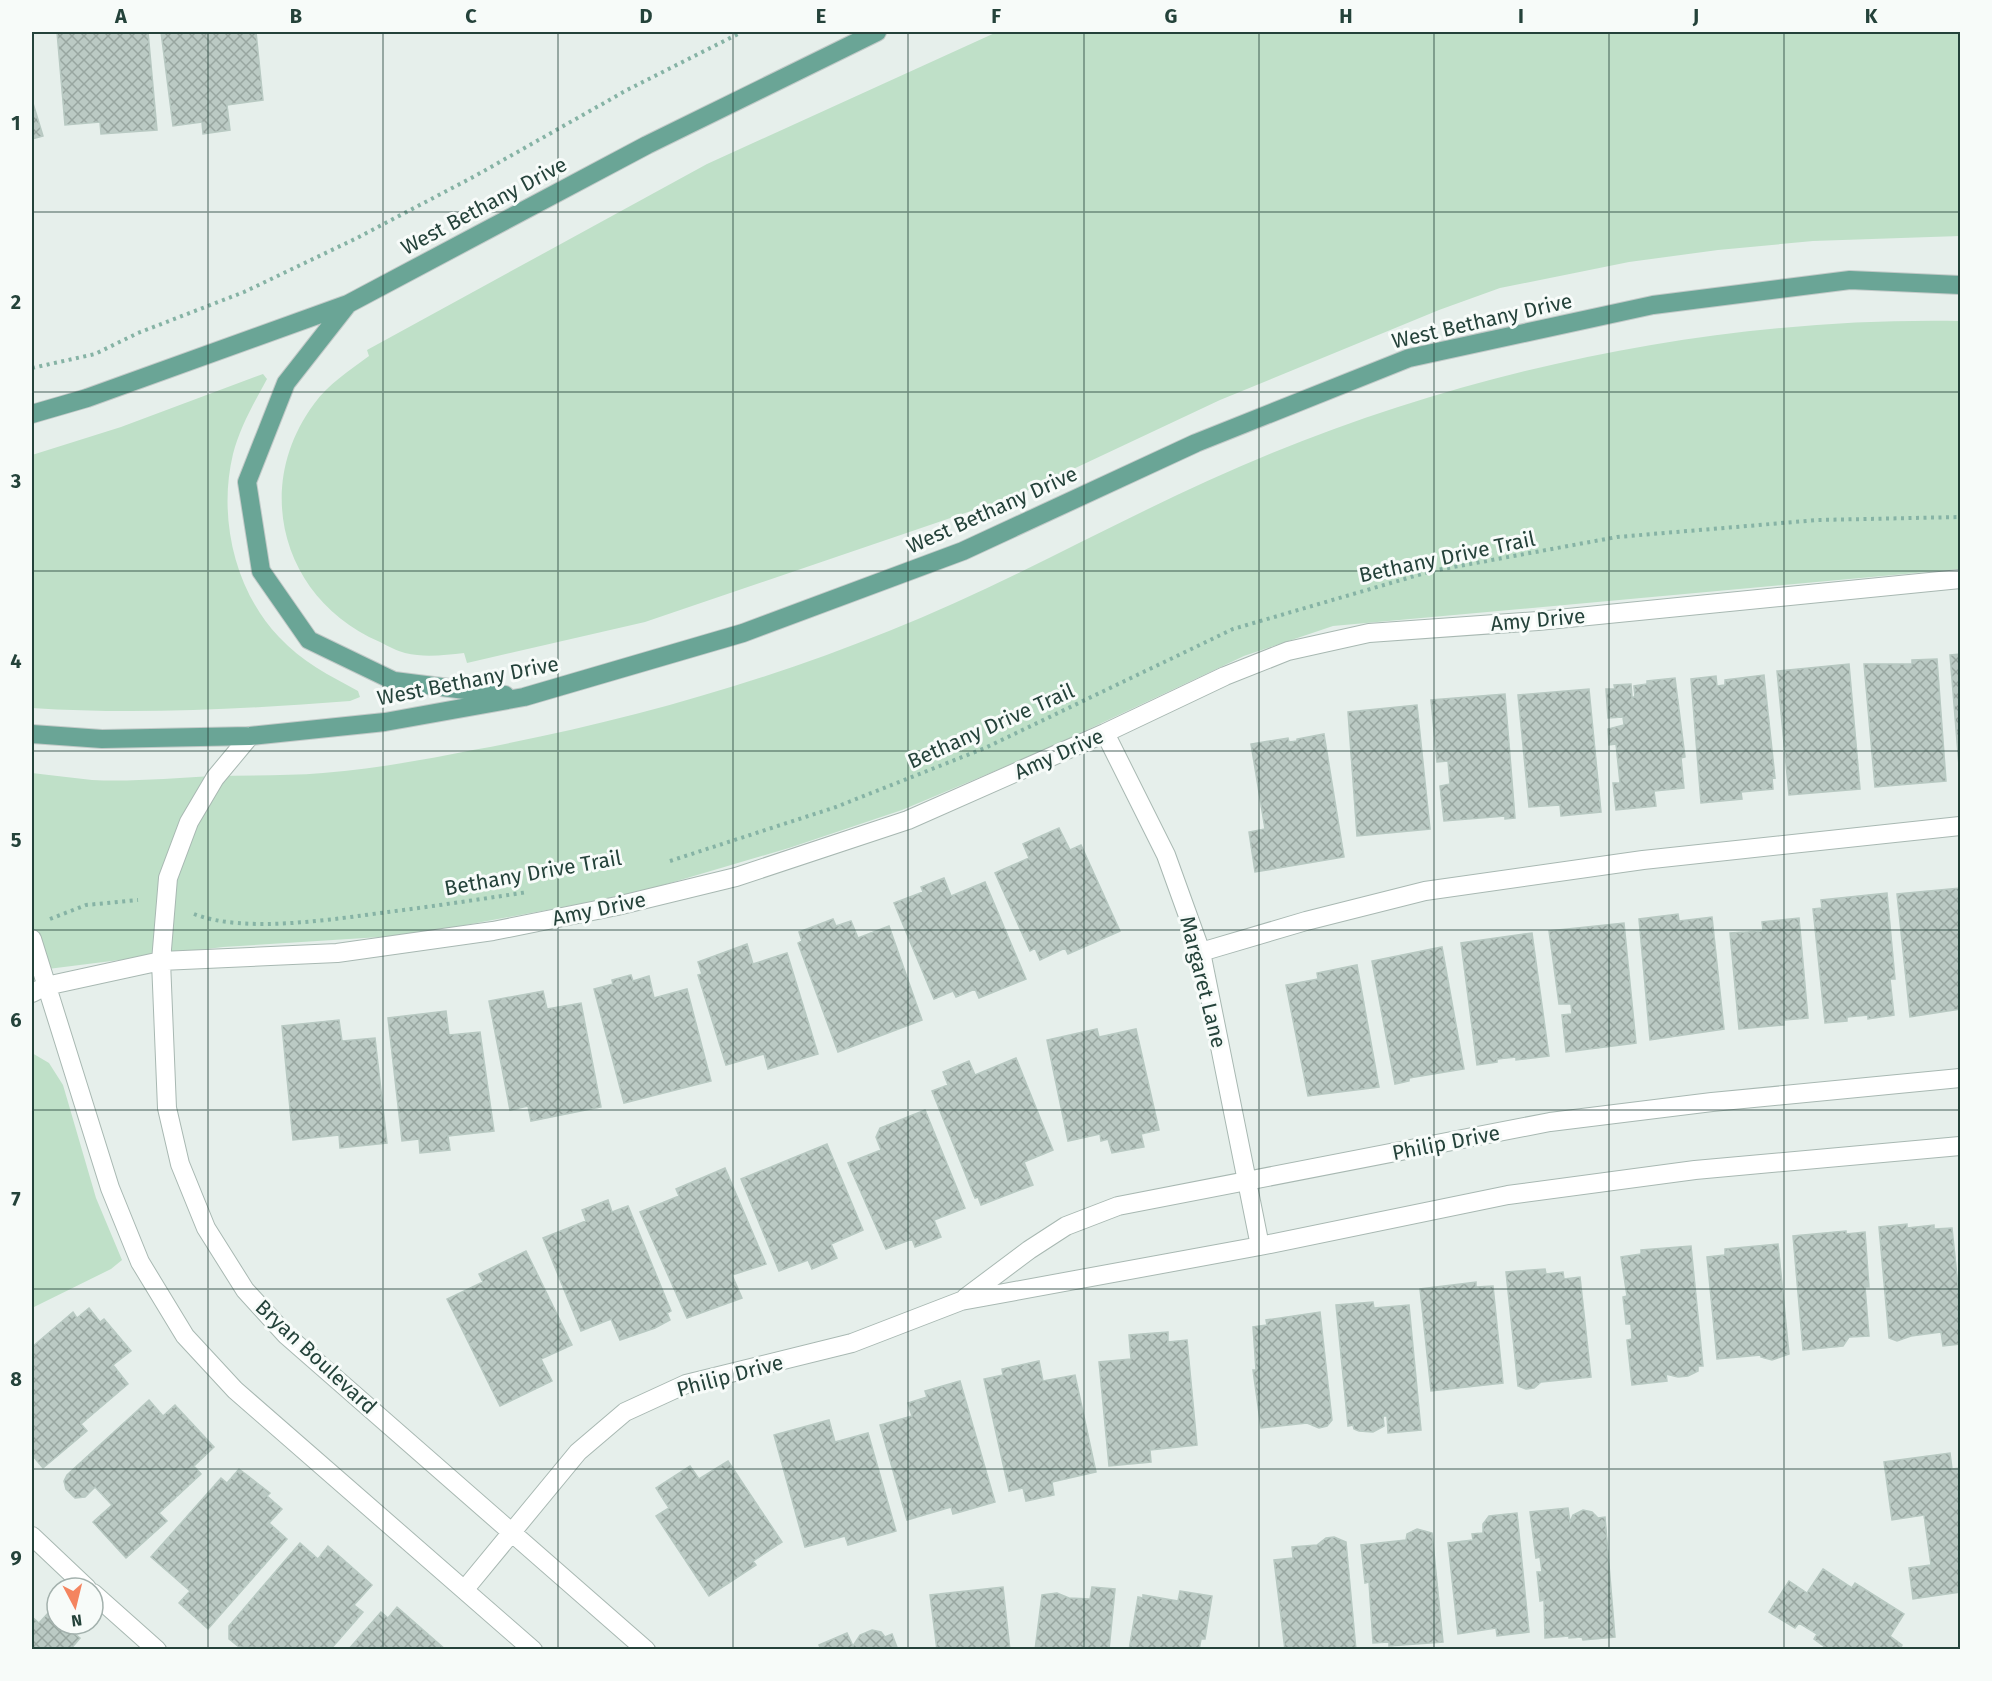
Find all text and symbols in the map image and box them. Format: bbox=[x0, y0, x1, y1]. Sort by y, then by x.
text: A bbox=[114, 4, 128, 28]
text: B bbox=[290, 4, 302, 28]
text: C bbox=[465, 4, 477, 28]
text: D bbox=[639, 4, 653, 28]
text: E bbox=[816, 4, 826, 28]
text: F bbox=[991, 4, 1001, 28]
text: G bbox=[1165, 4, 1177, 28]
text: H bbox=[1339, 4, 1353, 28]
text: I bbox=[1518, 4, 1524, 28]
text: J bbox=[1692, 4, 1699, 28]
text: K bbox=[1865, 4, 1878, 28]
text: 1 bbox=[11, 111, 21, 135]
street label: West Bethany Drive bbox=[397, 151, 571, 261]
street label: West Bethany Drive bbox=[1389, 288, 1575, 354]
text: 2 bbox=[11, 290, 21, 314]
street label: West Bethany Drive bbox=[903, 461, 1081, 559]
text: 3 bbox=[10, 469, 21, 493]
street label: Bethany Drive Trail bbox=[1357, 526, 1537, 588]
street label: Amy Drive bbox=[1490, 603, 1586, 637]
text: 4 bbox=[10, 649, 22, 673]
street label: West Bethany Drive bbox=[375, 651, 561, 711]
street label: Bethany Drive Trail bbox=[904, 678, 1078, 774]
street label: Amy Drive bbox=[1010, 723, 1108, 785]
text: 5 bbox=[11, 828, 22, 852]
street label: Bethany Drive Trail bbox=[442, 845, 624, 901]
street label: Amy Drive bbox=[550, 886, 648, 932]
street label: Margaret Lane bbox=[1174, 913, 1232, 1051]
text: 6 bbox=[10, 1008, 22, 1032]
street label: Philip Drive bbox=[1390, 1120, 1502, 1166]
text: 7 bbox=[11, 1187, 21, 1211]
street label: Bryan Boulevard bbox=[250, 1294, 382, 1420]
street label: Philip Drive bbox=[674, 1349, 786, 1403]
text: 8 bbox=[10, 1367, 22, 1391]
text: 9 bbox=[10, 1546, 22, 1570]
north arrow bbox=[45, 1576, 105, 1636]
text: N bbox=[70, 1610, 83, 1630]

